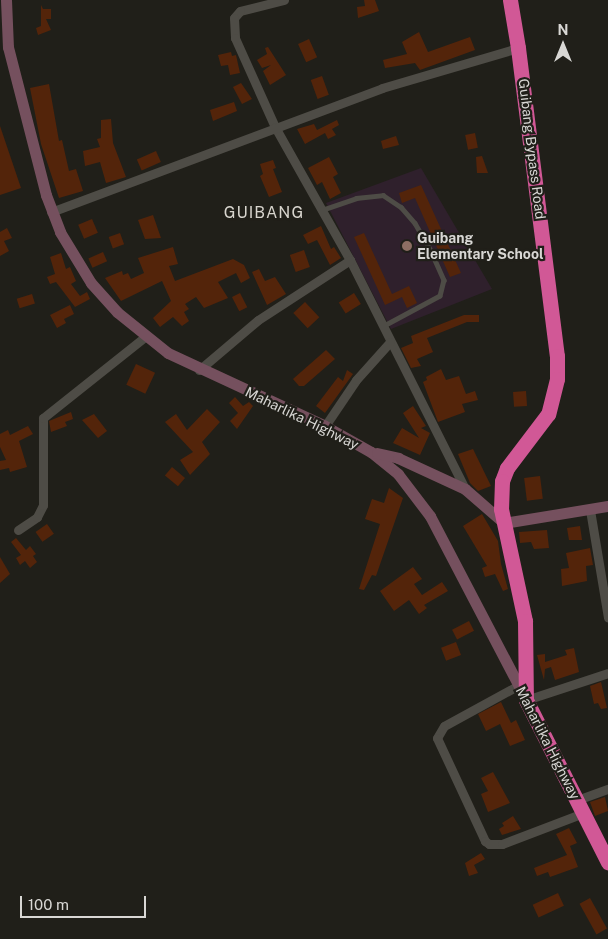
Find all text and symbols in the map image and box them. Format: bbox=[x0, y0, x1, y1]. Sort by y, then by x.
north arrow bbox=[538, 20, 588, 70]
text: N bbox=[558, 22, 568, 38]
street label: Guibang Bypass Road bbox=[515, 78, 549, 220]
district label: GUIBANG bbox=[223, 203, 305, 223]
place label: Guibang Elementary School bbox=[417, 230, 544, 262]
marker: Guibang Elementary School bbox=[401, 240, 413, 252]
street label: Maharlika Highway bbox=[242, 383, 362, 453]
street label: Maharlika Highway bbox=[512, 684, 584, 802]
scale bar bbox=[22, 886, 149, 918]
text: 100 m bbox=[28, 896, 69, 913]

